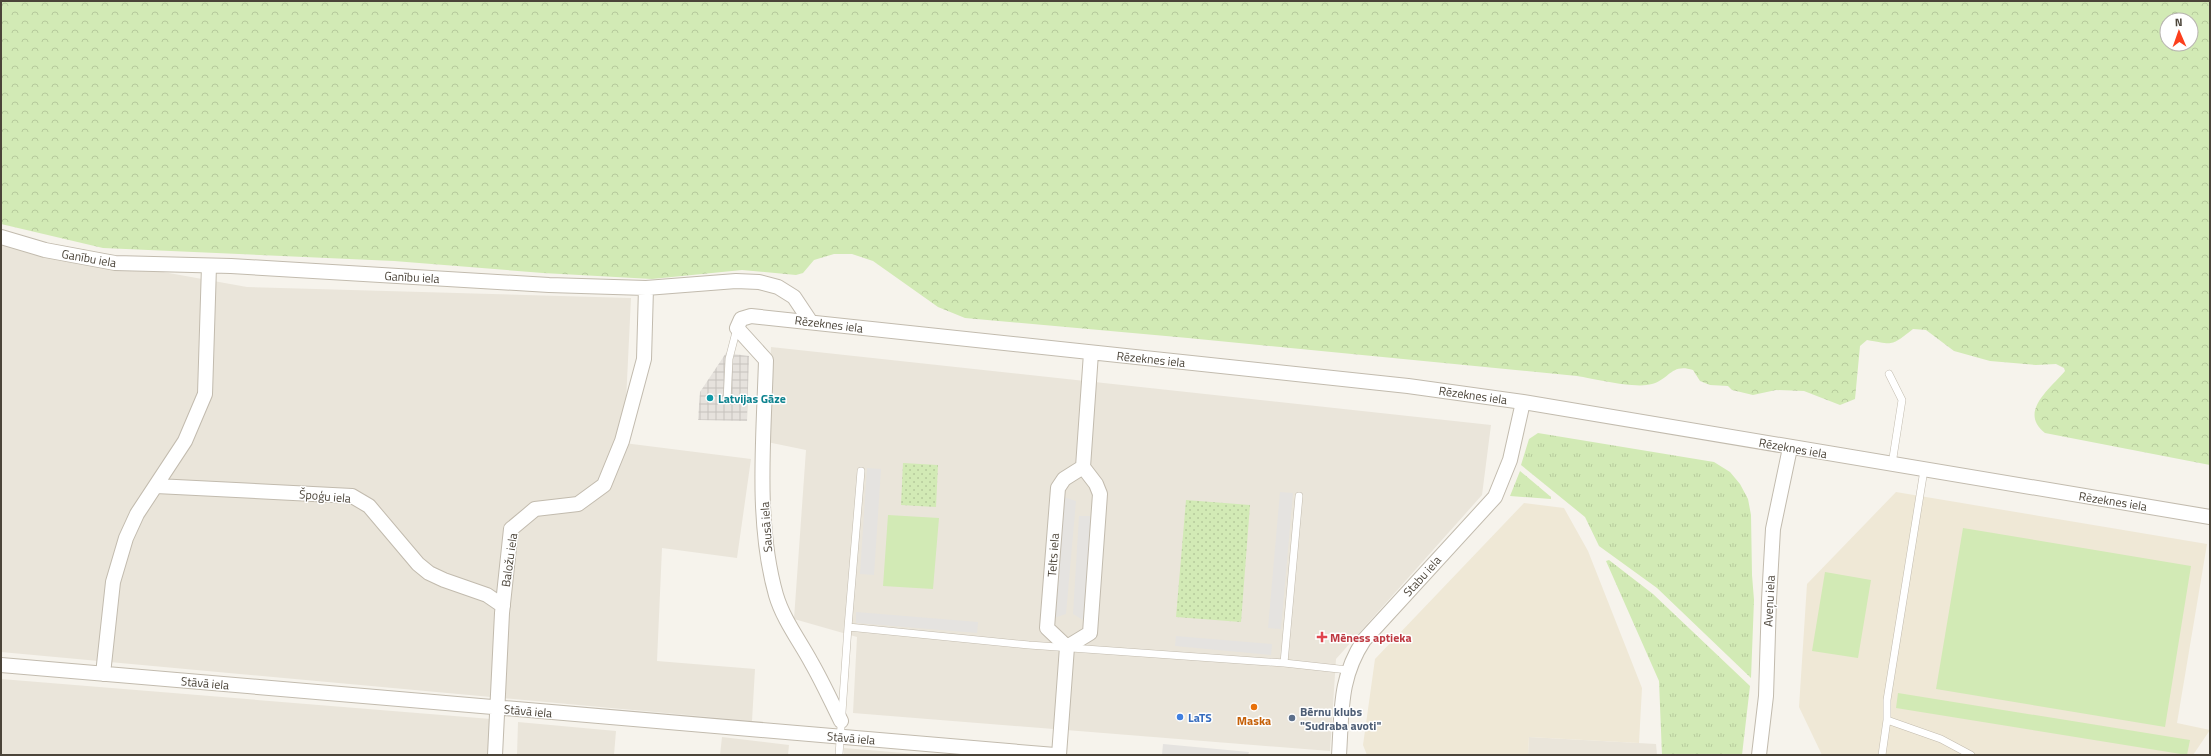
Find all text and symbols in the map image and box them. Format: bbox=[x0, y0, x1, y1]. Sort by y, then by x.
north arrow bbox=[2159, 12, 2199, 52]
text: N bbox=[2175, 14, 2183, 30]
street label: Ganību iela bbox=[60, 244, 118, 272]
street label: Ganību iela bbox=[384, 266, 440, 288]
street label: Rēzeknes iela bbox=[794, 310, 864, 338]
street label: Rēzeknes iela bbox=[1116, 346, 1186, 372]
street label: Rēzeknes iela bbox=[1438, 381, 1508, 409]
place label: Latvijas Gāze bbox=[718, 389, 786, 408]
marker: Latvijas Gāze bbox=[705, 393, 715, 403]
street label: Rēzeknes iela bbox=[1757, 433, 1829, 463]
street label: Špoģu iela bbox=[298, 484, 352, 508]
street label: Rēzeknes iela bbox=[2078, 486, 2148, 516]
street label: Sausā iela bbox=[755, 501, 777, 553]
street label: Baložu iela bbox=[496, 532, 522, 588]
street label: Telts iela bbox=[1042, 532, 1064, 578]
street label: Stabu iela bbox=[1398, 551, 1446, 601]
street label: Aveņu iela bbox=[1758, 575, 1780, 627]
place label: Mēness aptieka bbox=[1330, 628, 1412, 647]
marker: Mēness aptieka bbox=[1317, 632, 1327, 642]
street label: Stāvā iela bbox=[180, 671, 230, 695]
street label: Stāvā iela bbox=[503, 699, 553, 723]
marker: Maska bbox=[1249, 702, 1259, 712]
place label: Bērnu klubs "Sudraba avoti" bbox=[1300, 702, 1381, 735]
place label: LaTS bbox=[1188, 708, 1212, 727]
place label: Maska bbox=[1237, 711, 1271, 730]
marker: LaTS bbox=[1175, 712, 1185, 722]
marker: Bērnu klubs "Sudraba avoti" bbox=[1287, 713, 1297, 723]
street label: Stāvā iela bbox=[826, 726, 876, 750]

